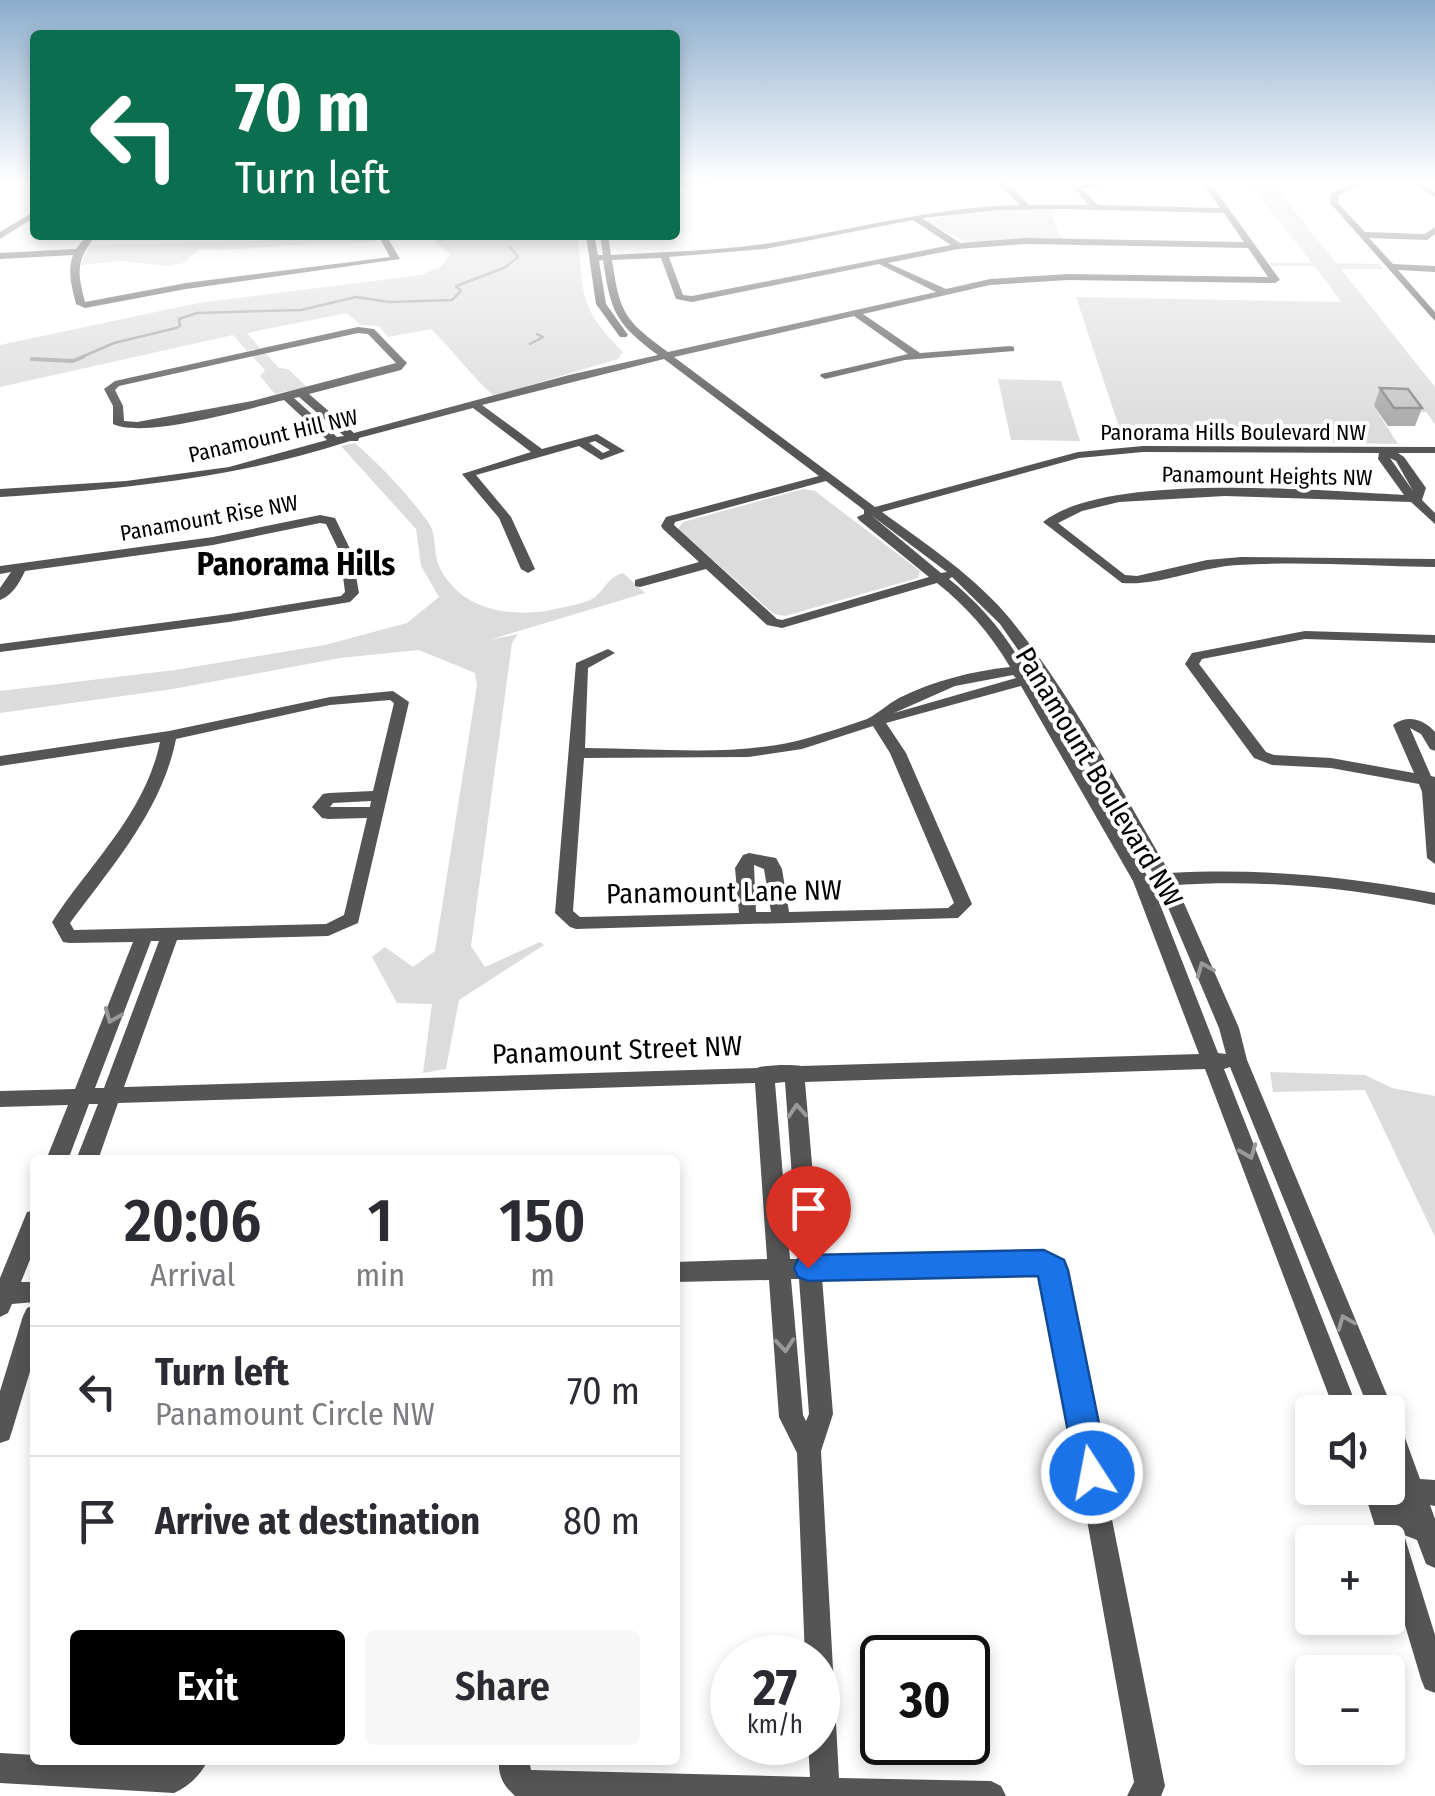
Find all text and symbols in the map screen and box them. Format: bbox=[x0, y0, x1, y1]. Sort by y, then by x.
text: 70 m bbox=[235, 66, 370, 150]
icon: left bbox=[70, 70, 200, 200]
text: Turn left bbox=[235, 151, 390, 205]
street label: Panamount Hill NW bbox=[186, 403, 360, 469]
street label: Panorama Hills Boulevard NW bbox=[1100, 419, 1366, 446]
street label: Panamount Heights NW bbox=[1161, 461, 1373, 491]
street label: Panamount Rise NW bbox=[118, 489, 300, 547]
district label: Panorama Hills bbox=[197, 545, 395, 583]
street label: Panamount Boulevard NW bbox=[1008, 641, 1190, 913]
street label: Panamount Lane NW bbox=[606, 873, 842, 911]
one-way arrow bbox=[1196, 961, 1216, 978]
one-way arrow bbox=[104, 1006, 124, 1024]
street label: Panamount Street NW bbox=[491, 1029, 743, 1071]
one-way arrow bbox=[786, 1103, 808, 1119]
one-way arrow bbox=[1237, 1142, 1257, 1160]
pin bbox=[766, 1166, 851, 1269]
icon: arrive bbox=[781, 1181, 836, 1236]
text: 20:06 bbox=[124, 1185, 261, 1257]
text: 1 bbox=[368, 1185, 393, 1257]
text: 150 bbox=[499, 1185, 586, 1257]
text: Arrival bbox=[150, 1256, 235, 1294]
text: min bbox=[355, 1256, 405, 1294]
text: m bbox=[530, 1256, 555, 1294]
one-way arrow bbox=[1337, 1315, 1357, 1333]
one-way arrow bbox=[773, 1337, 795, 1353]
text: Turn left bbox=[155, 1349, 289, 1395]
icon: left bbox=[70, 1364, 125, 1419]
text: 70 m bbox=[567, 1368, 640, 1414]
text: Panamount Circle NW bbox=[155, 1395, 435, 1433]
map controls bbox=[1295, 1395, 1405, 1765]
button: sound bbox=[1295, 1395, 1405, 1505]
position arrow bbox=[1040, 1421, 1144, 1525]
icon: arrive bbox=[70, 1494, 125, 1549]
text: Arrive at destination bbox=[155, 1498, 480, 1544]
text: 80 m bbox=[563, 1498, 640, 1544]
button: + bbox=[1295, 1525, 1405, 1635]
button: Exit bbox=[70, 1630, 345, 1745]
button: Share bbox=[365, 1630, 640, 1745]
speed limit sign: 30 bbox=[860, 1635, 990, 1765]
button: − bbox=[1295, 1655, 1405, 1765]
text: 27 bbox=[753, 1658, 797, 1718]
text: km/h bbox=[747, 1710, 803, 1740]

